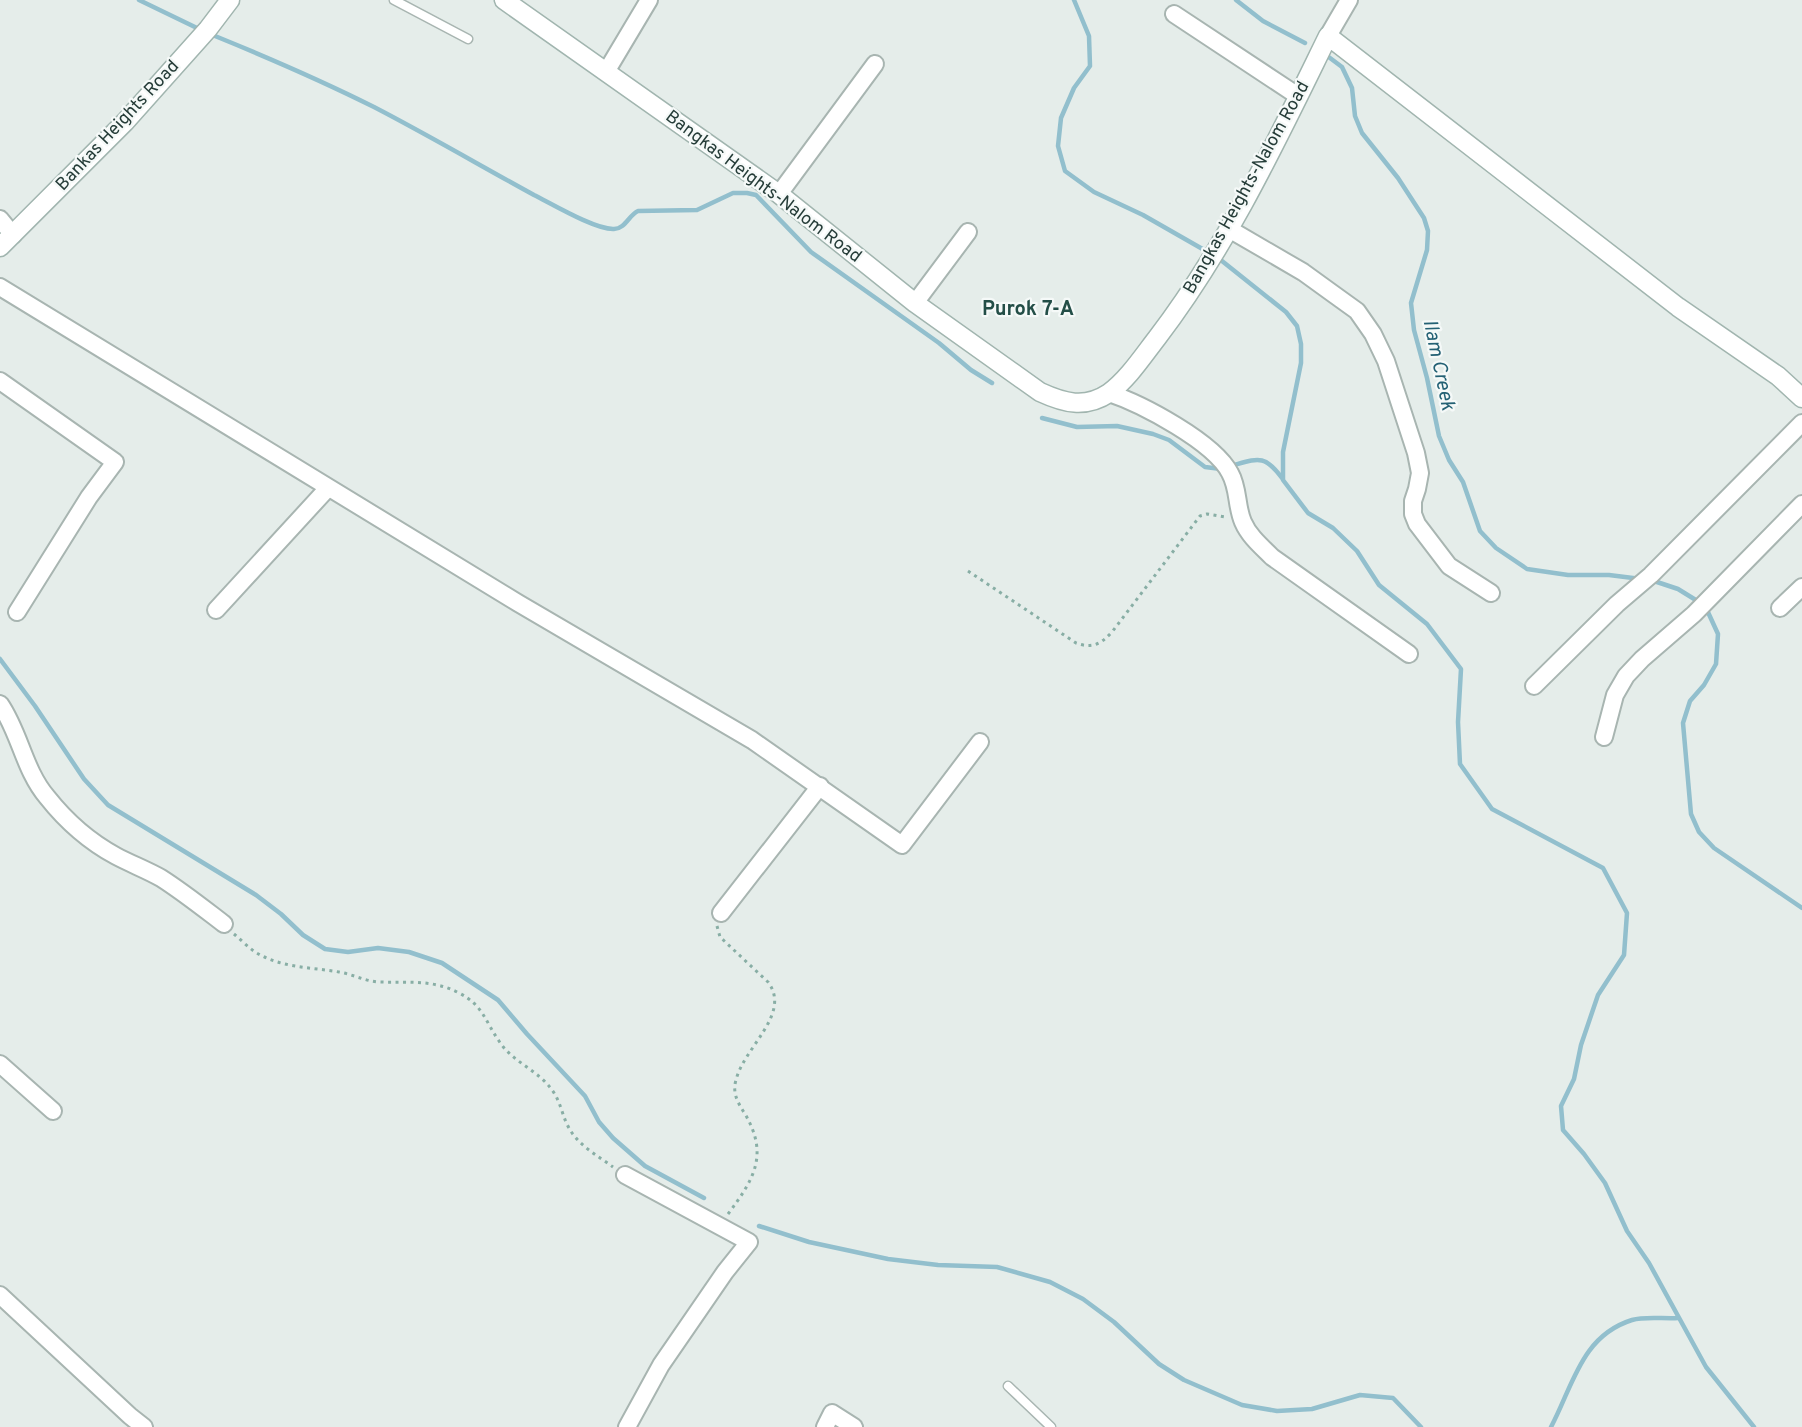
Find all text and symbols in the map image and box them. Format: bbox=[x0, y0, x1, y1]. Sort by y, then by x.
street label: Bankas Heights Road bbox=[51, 56, 185, 196]
street label: Bangkas Heights-Nalom Road bbox=[1179, 78, 1315, 298]
street label: Bangkas Heights-Nalom Road bbox=[660, 106, 866, 268]
district label: Purok 7-A bbox=[982, 297, 1074, 323]
water label: Ilam Creek bbox=[1416, 317, 1460, 414]

